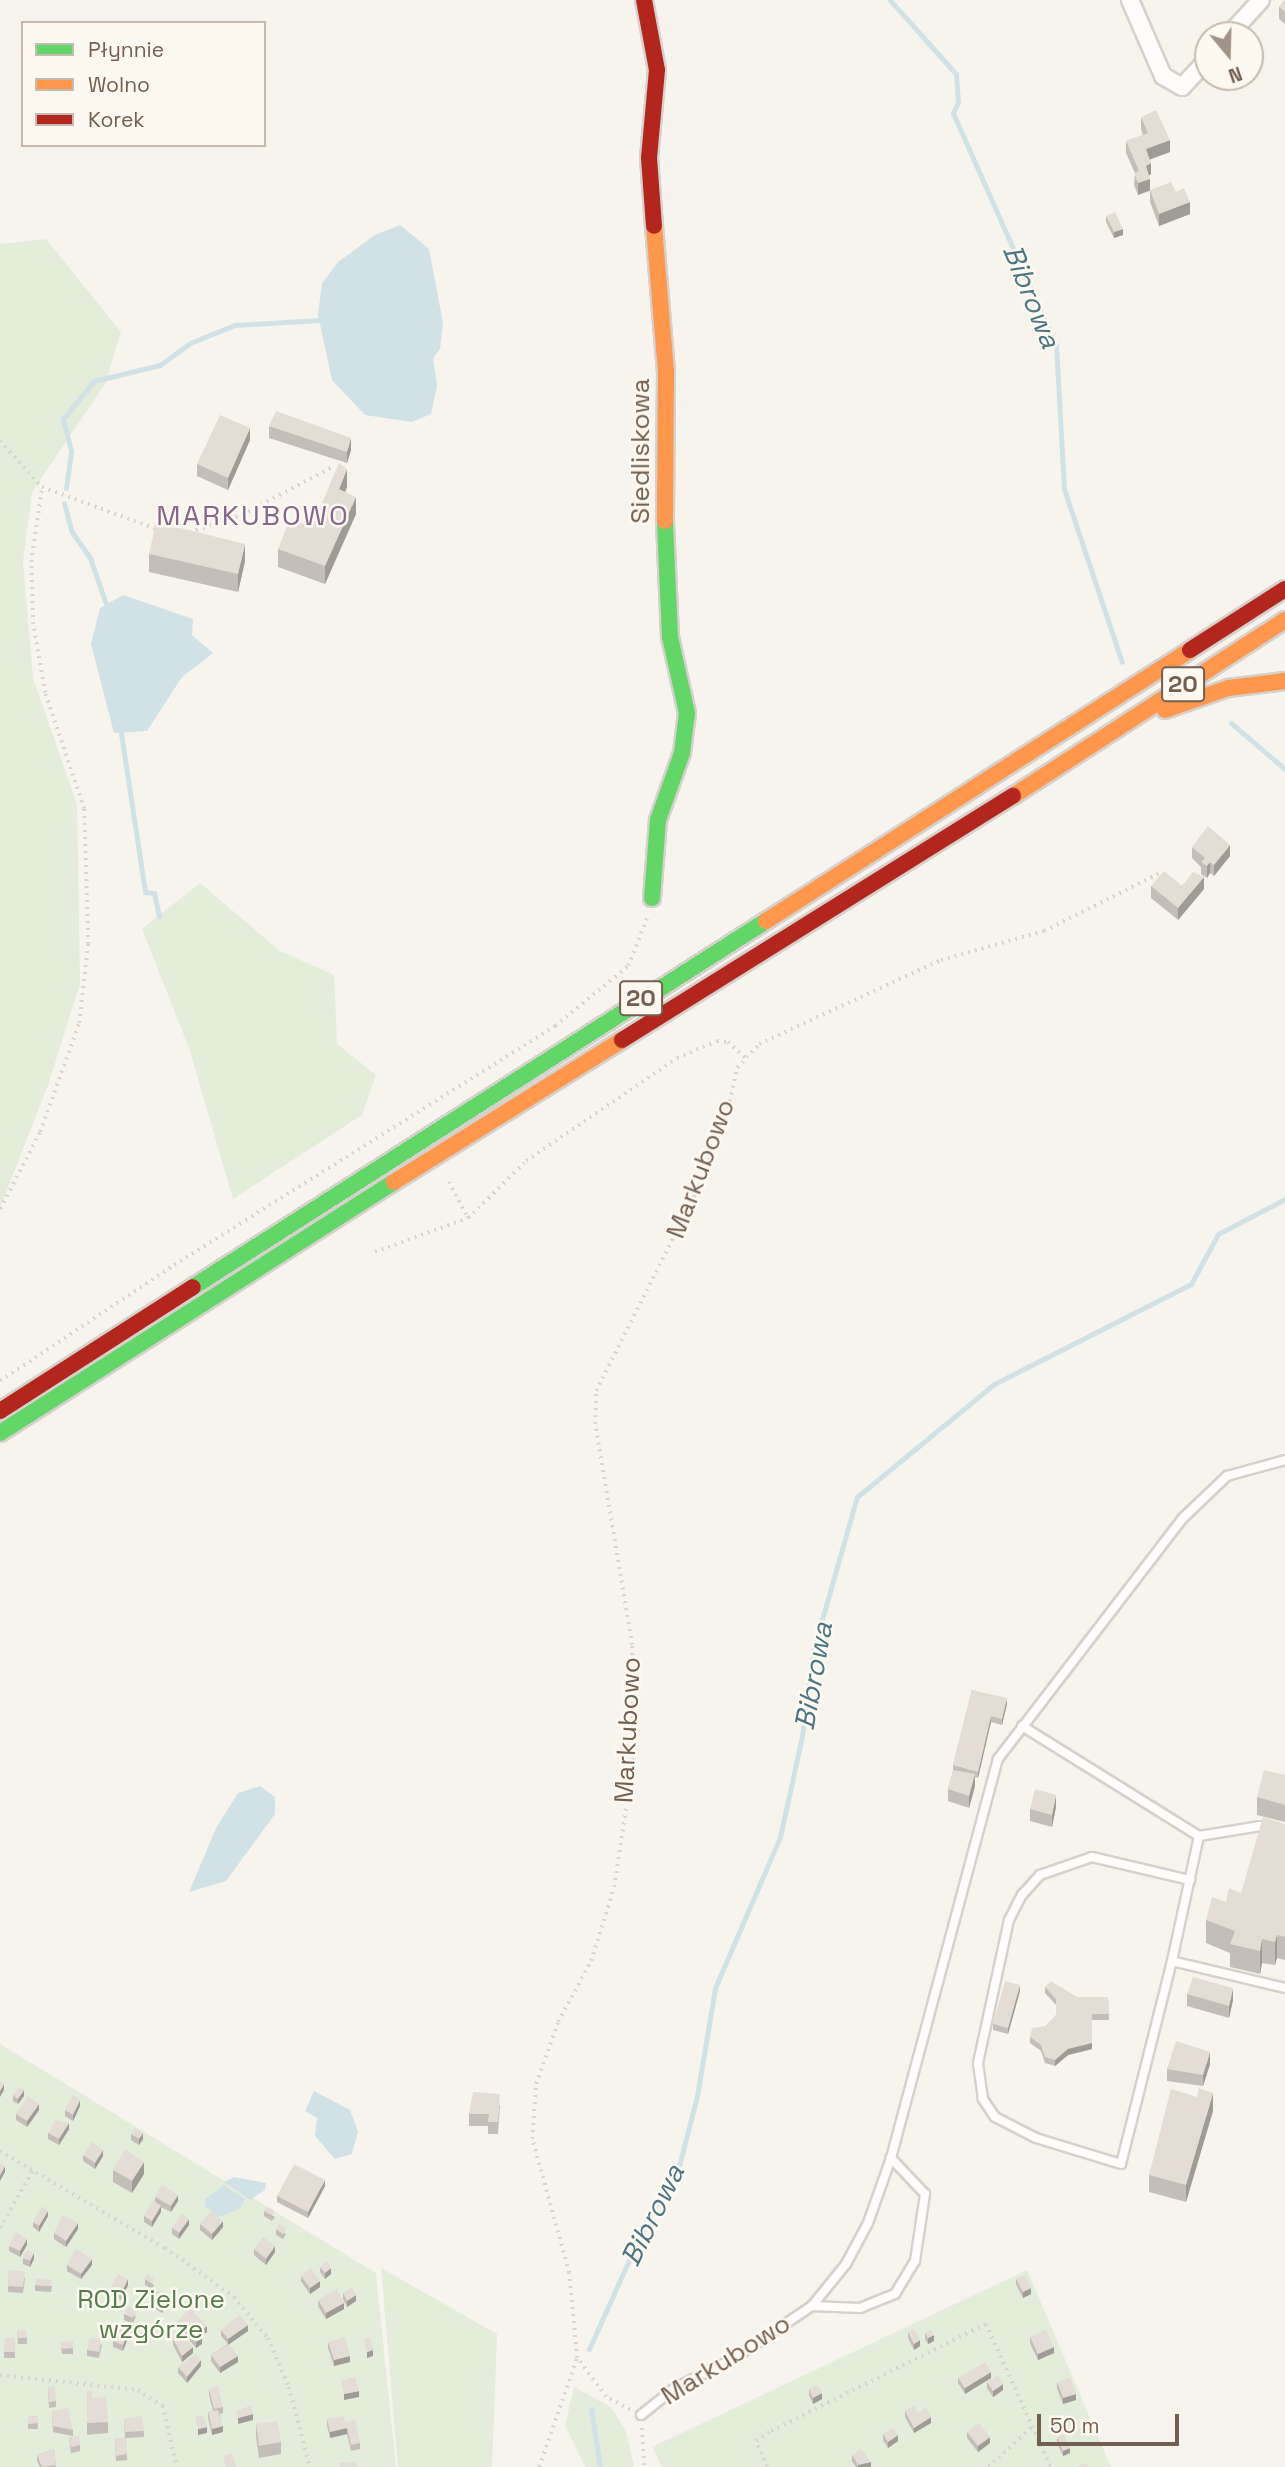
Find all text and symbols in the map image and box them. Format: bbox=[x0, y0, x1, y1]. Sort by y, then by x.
legend bbox=[21, 21, 266, 147]
north arrow bbox=[1194, 21, 1264, 91]
text: Płynnie bbox=[88, 36, 164, 63]
text: N bbox=[1225, 61, 1245, 88]
text: Wolno bbox=[88, 71, 150, 98]
text: Korek bbox=[88, 106, 145, 133]
water label: Bibrowa bbox=[996, 239, 1068, 353]
street label: Siedliskowa bbox=[625, 378, 657, 524]
district label: MARKUBOWO bbox=[157, 498, 349, 532]
road number: 20 bbox=[1160, 664, 1206, 704]
road number: 20 bbox=[618, 978, 664, 1018]
street label: Markubowo bbox=[660, 1095, 742, 1243]
water label: Bibrowa bbox=[787, 1620, 839, 1732]
street label: Markubowo bbox=[609, 1656, 647, 1804]
water label: Bibrowa bbox=[613, 2159, 691, 2271]
park label: ROD Zielone wzgórze bbox=[77, 2284, 225, 2346]
street label: Markubowo bbox=[656, 2308, 796, 2412]
scale bar bbox=[1040, 2400, 1182, 2444]
text: 50 m bbox=[1050, 2412, 1100, 2439]

